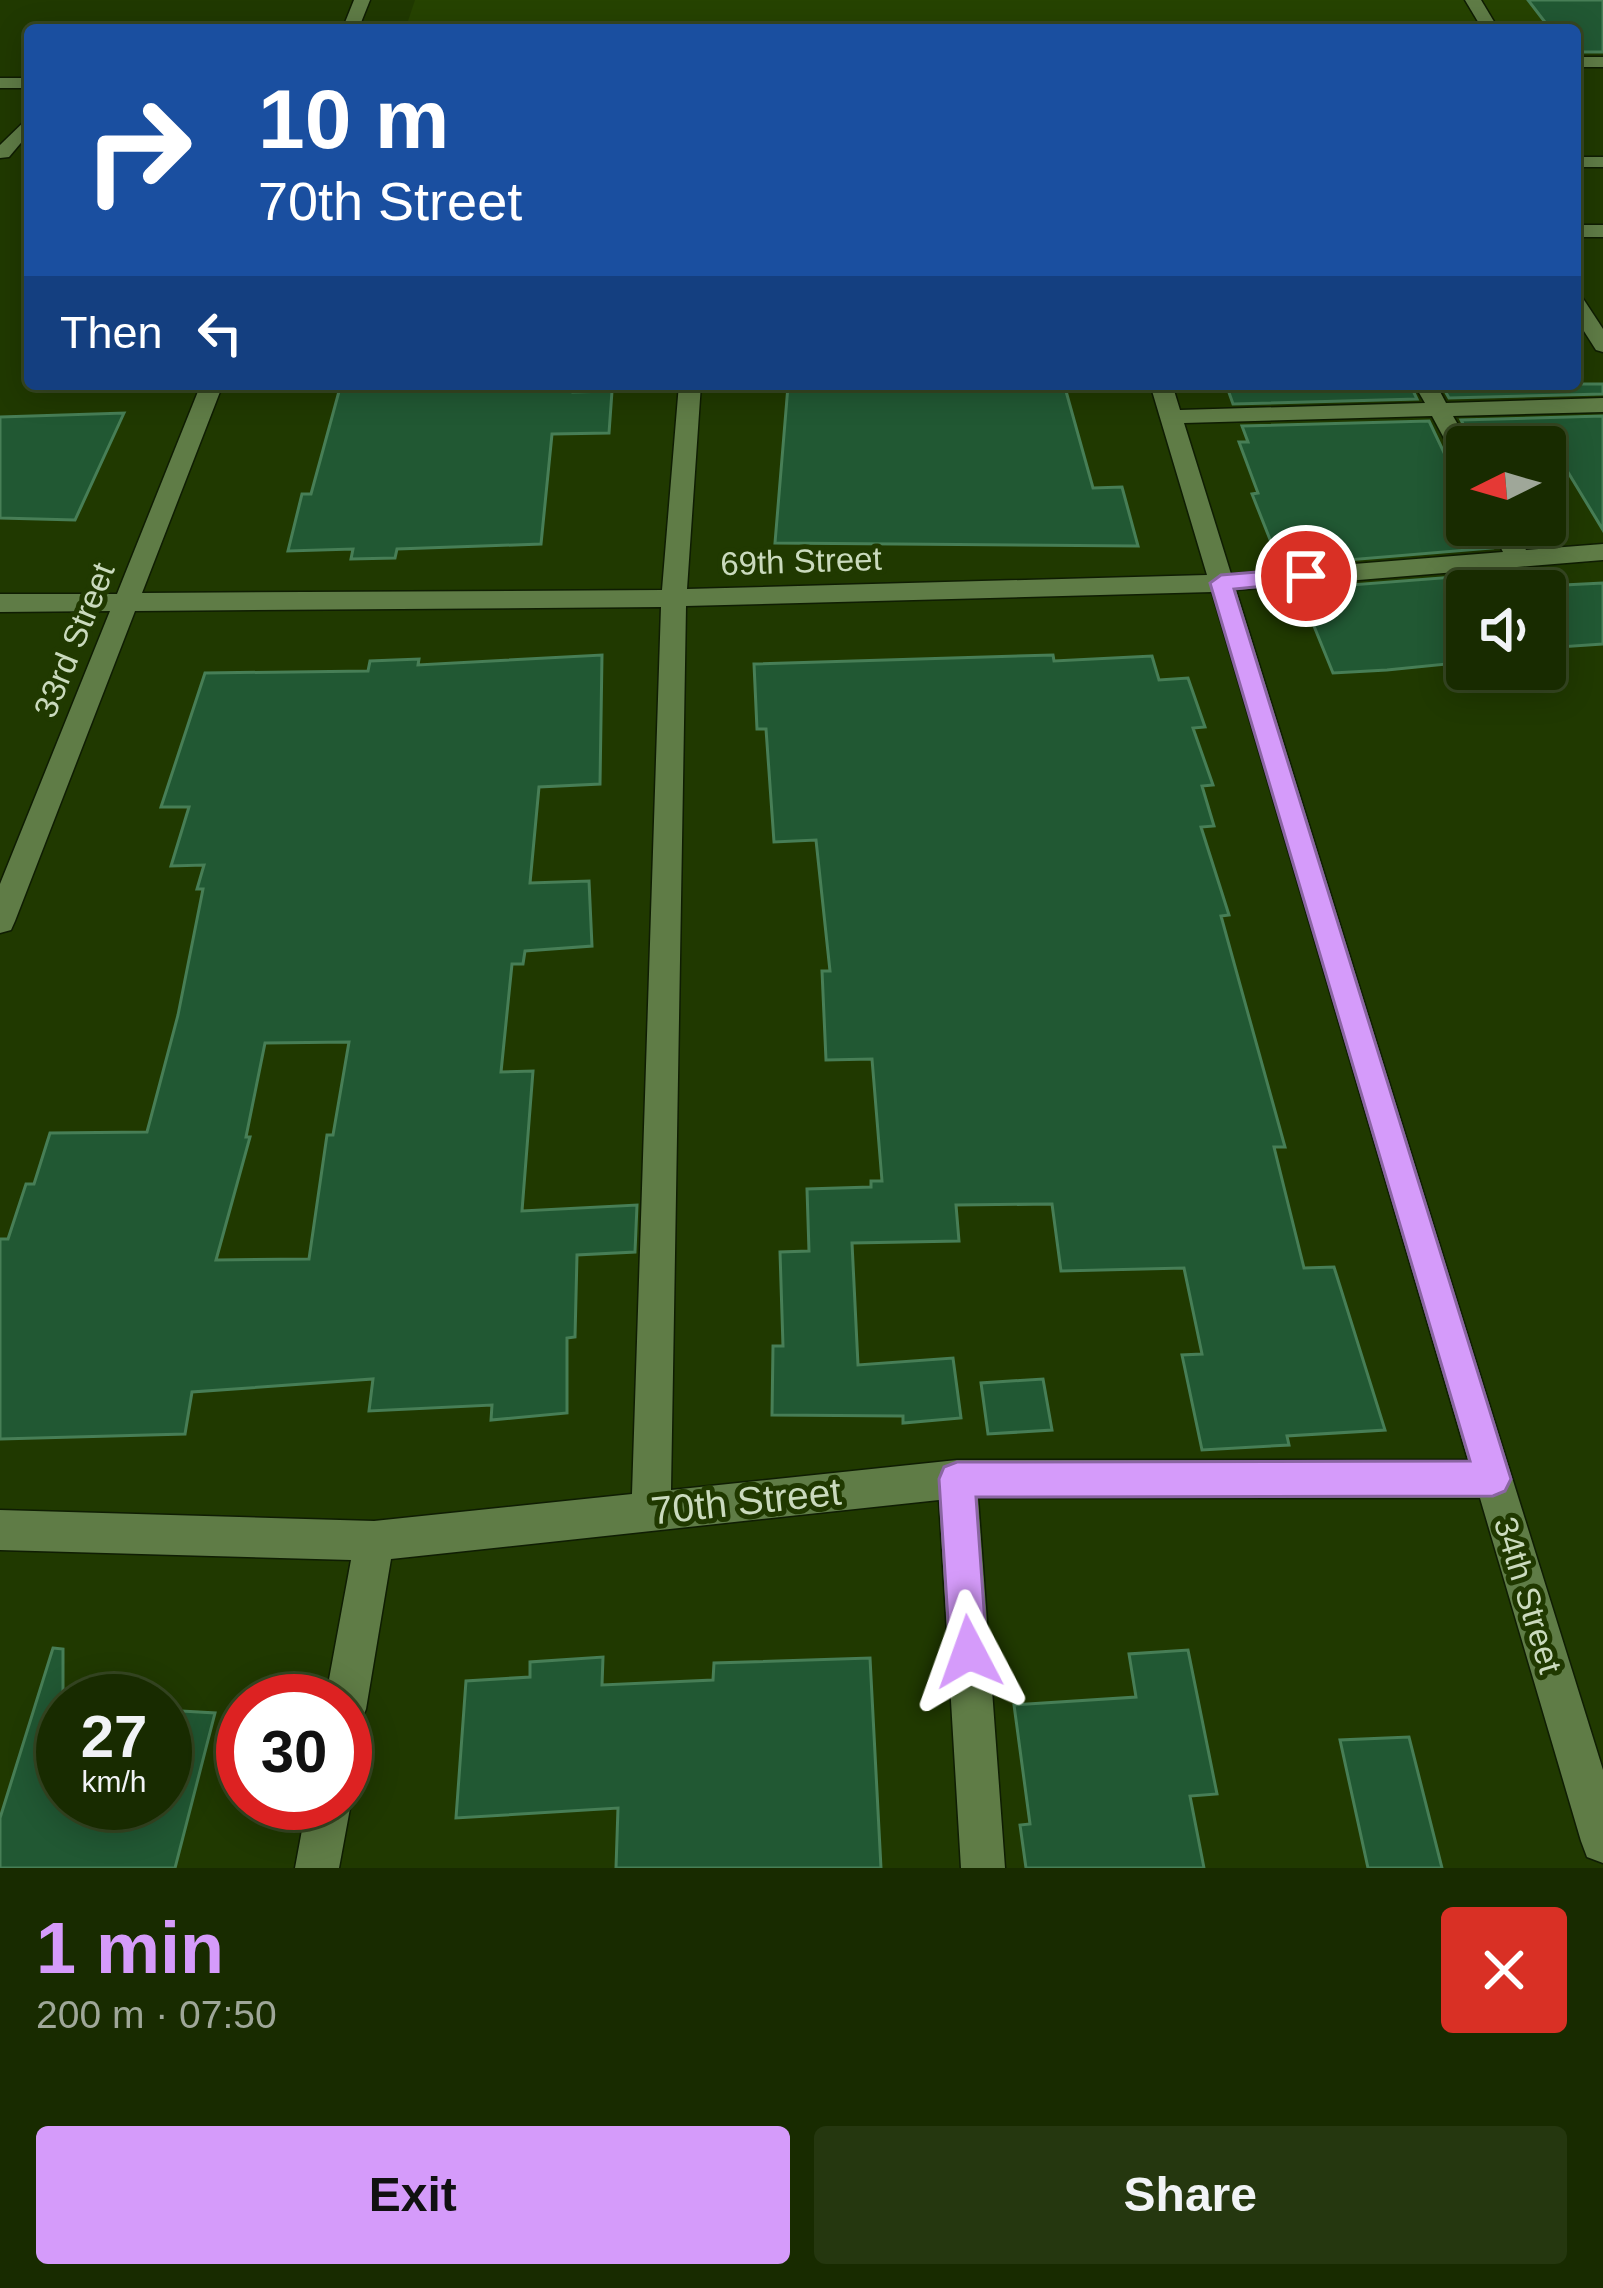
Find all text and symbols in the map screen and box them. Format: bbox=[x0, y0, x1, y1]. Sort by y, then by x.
icon: right bbox=[60, 72, 216, 228]
text: 10 m bbox=[258, 72, 449, 166]
text: 70th Street bbox=[258, 171, 522, 231]
icon: left bbox=[187, 300, 253, 366]
text: Then bbox=[60, 307, 163, 358]
north arrow bbox=[1446, 426, 1566, 546]
map controls bbox=[1446, 426, 1566, 690]
pin bbox=[1255, 525, 1357, 627]
street label: 69th Street bbox=[720, 540, 882, 582]
icon: arrive bbox=[1273, 543, 1339, 609]
street label: 33rd Street bbox=[26, 557, 122, 723]
button: sound bbox=[1446, 570, 1566, 690]
street label: 70th Street bbox=[649, 1470, 843, 1532]
street label: 34th Street bbox=[1487, 1512, 1569, 1678]
position arrow bbox=[906, 1589, 1032, 1715]
speed limit sign: 30 bbox=[216, 1674, 372, 1830]
text: 27 bbox=[81, 1703, 147, 1770]
text: km/h bbox=[81, 1765, 147, 1798]
button: close bbox=[1441, 1907, 1567, 2033]
text: 1 min bbox=[36, 1908, 224, 1988]
text: 200 m · 07:50 bbox=[36, 1993, 277, 2036]
button: Exit bbox=[36, 2126, 790, 2264]
button: Share bbox=[814, 2126, 1567, 2264]

